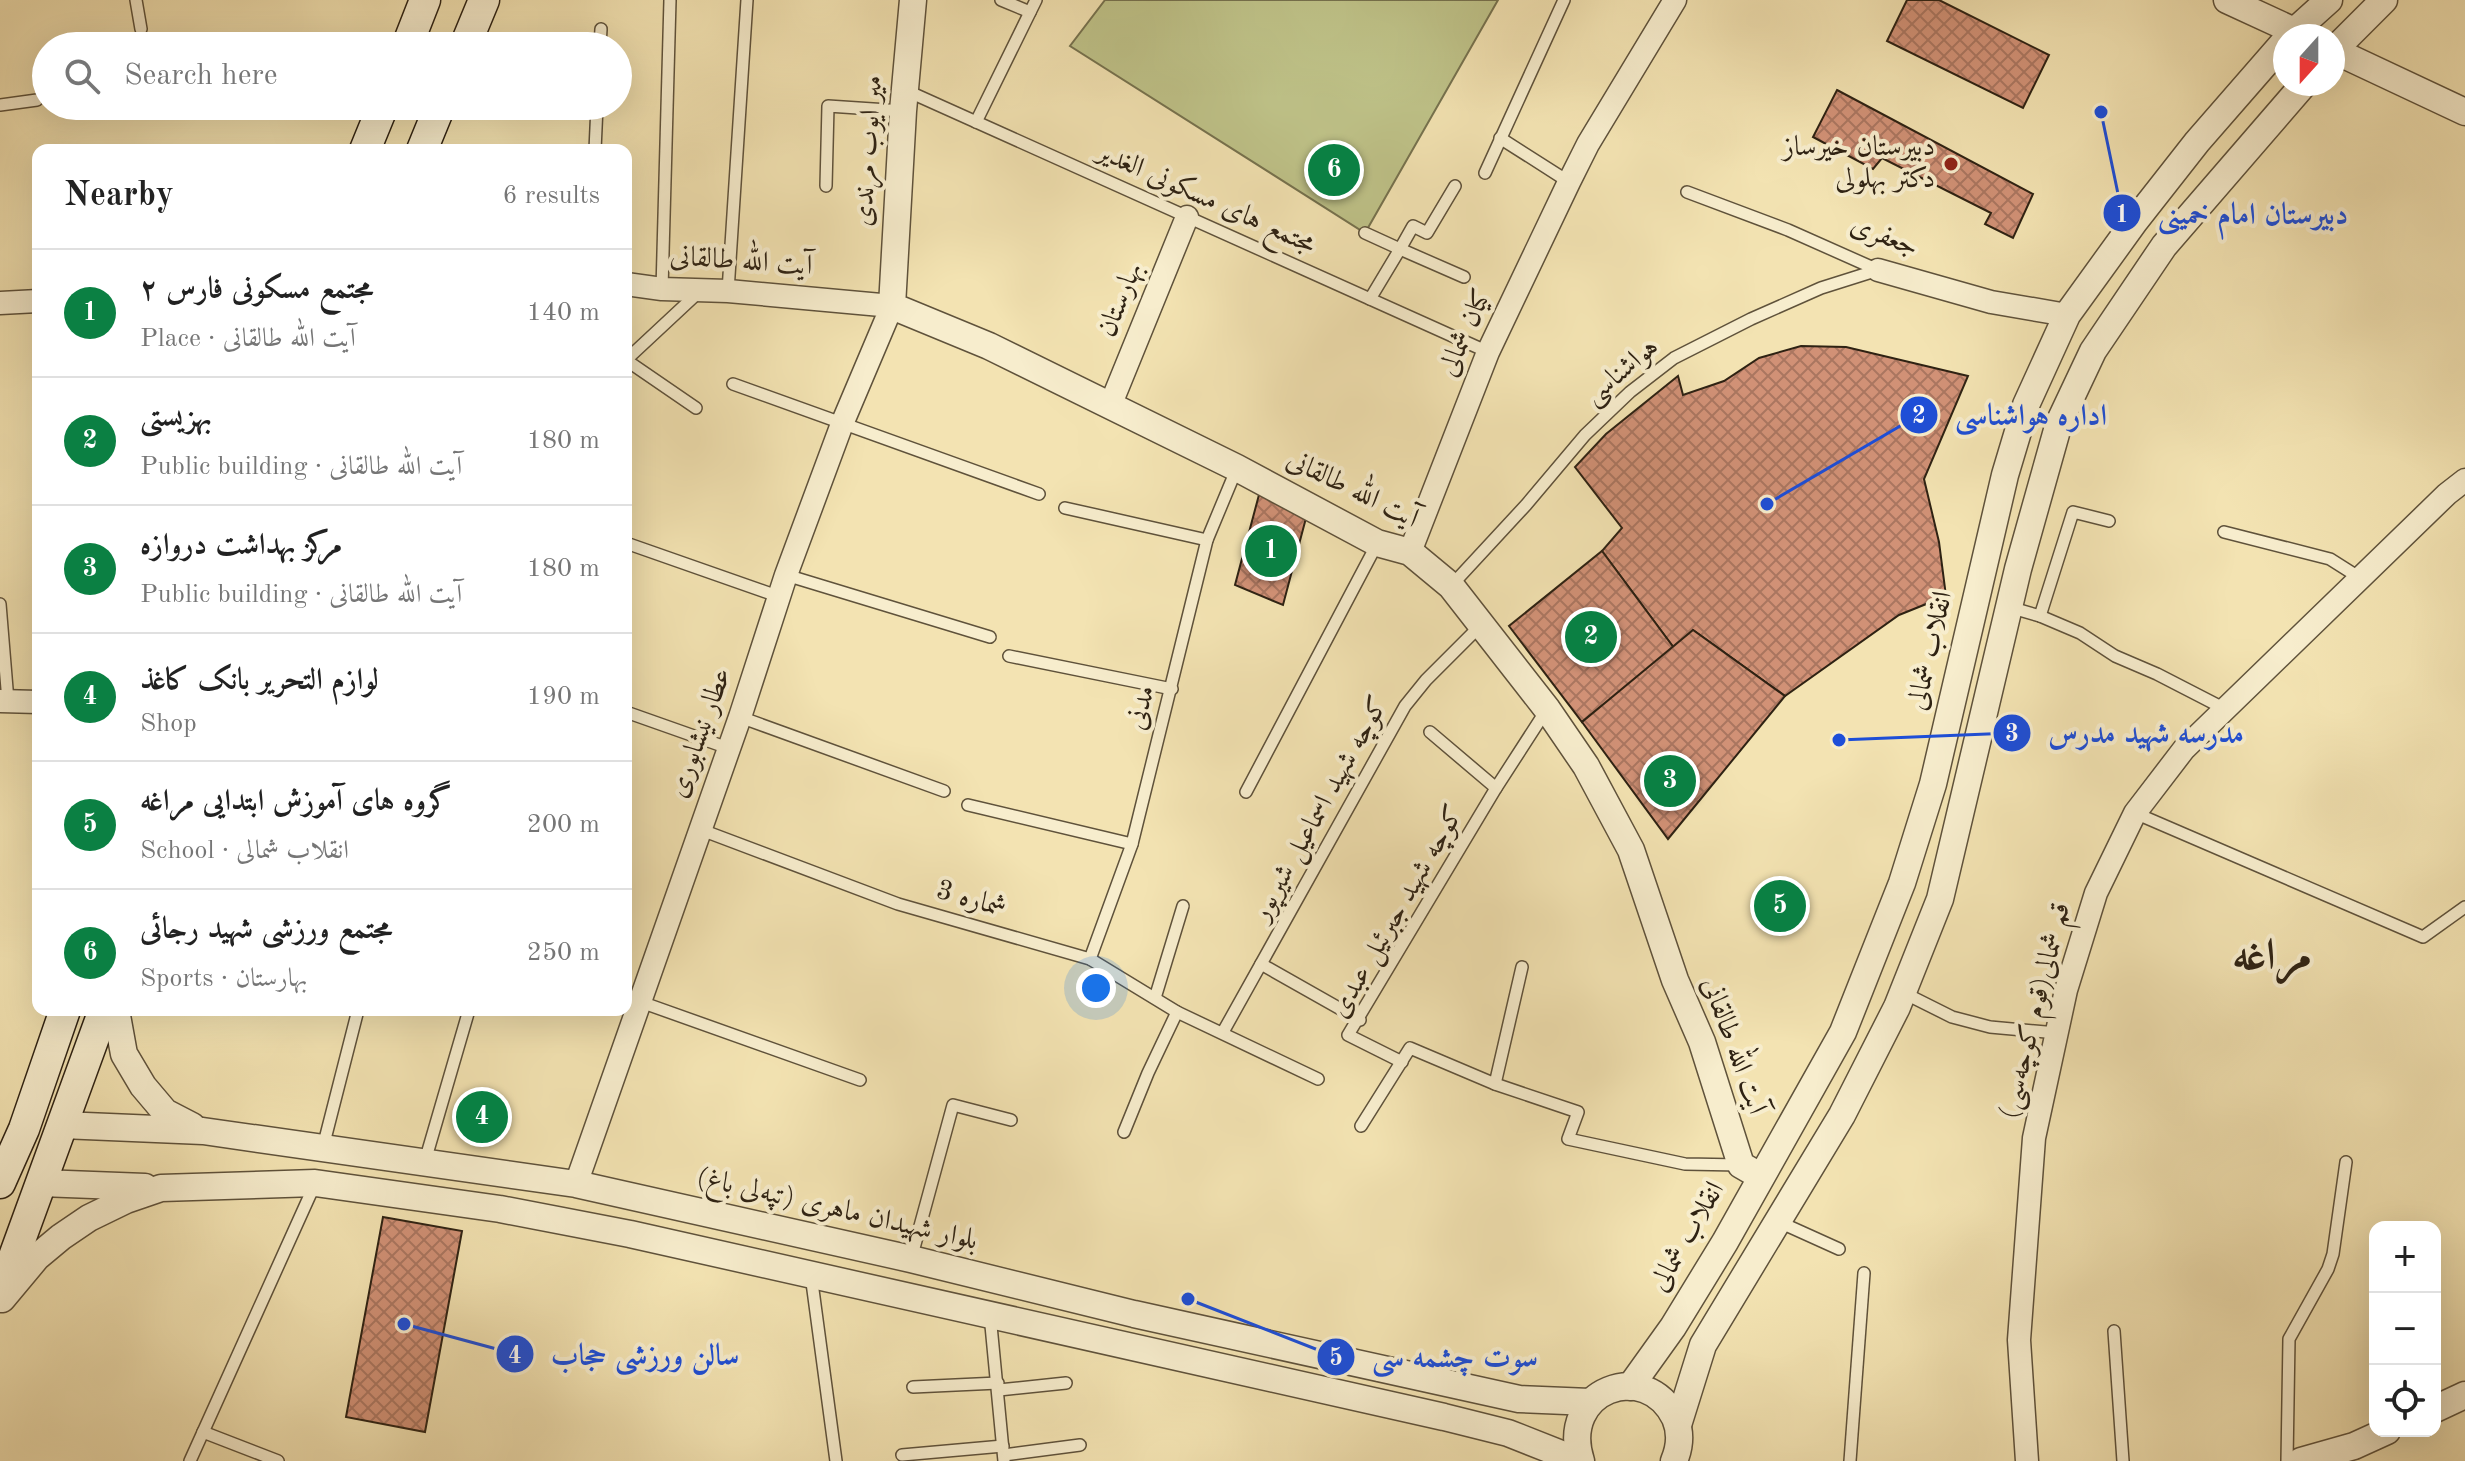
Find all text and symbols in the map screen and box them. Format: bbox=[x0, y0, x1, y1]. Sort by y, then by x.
north arrow bbox=[2273, 24, 2345, 96]
search box bbox=[32, 32, 632, 120]
icon: search bbox=[60, 54, 104, 98]
text: Search here bbox=[124, 61, 278, 91]
street label: میر ایوب مرندی bbox=[850, 74, 891, 228]
place label: دبیرستان خیرساز دکتر بهلولی bbox=[1780, 134, 1935, 196]
street label: مجتمع های مسکونی الغدیر bbox=[1086, 135, 1320, 268]
pin: 6 bbox=[1308, 140, 1360, 200]
marker: دبیرستان خیرساز دکتر بهلولی bbox=[1942, 155, 1960, 173]
text: Nearby bbox=[64, 179, 174, 213]
text: 6 results bbox=[502, 183, 600, 209]
callout: دبیرستان امام خمینی bbox=[2102, 186, 2364, 240]
text: دبیرستان امام خمینی bbox=[2158, 200, 2348, 240]
text: 1 bbox=[2115, 204, 2129, 228]
street label: جعفری bbox=[1846, 211, 1922, 264]
street label: آیت الله طالقانی bbox=[669, 233, 817, 282]
street label: بهارستان bbox=[1093, 259, 1150, 342]
text: مجتمع مسکونی فارس ۲ bbox=[140, 275, 373, 305]
street label: کیان شمالی bbox=[1434, 285, 1498, 381]
text: 1 bbox=[82, 300, 98, 326]
text: 140 m bbox=[527, 300, 600, 326]
text: Place · آیت الله طالقانی bbox=[140, 326, 356, 352]
street label: هواشناسی bbox=[1579, 333, 1666, 413]
callout: اداره هواشناسی bbox=[1899, 388, 2123, 442]
text: اداره هواشناسی bbox=[1955, 401, 2107, 436]
text: بهزیستی bbox=[140, 403, 212, 433]
text: 2 bbox=[1912, 405, 1926, 429]
text: 2 bbox=[82, 428, 98, 454]
text: 180 m bbox=[527, 428, 600, 454]
street label: آیت الله طالقانی bbox=[1281, 437, 1429, 536]
text: Public building · آیت الله طالقانی bbox=[140, 454, 462, 480]
pin: 1 bbox=[1245, 521, 1297, 581]
text: مرکز بهداشت دروازه bbox=[140, 531, 342, 561]
text: 3 bbox=[82, 556, 98, 582]
text: 180 m bbox=[527, 556, 600, 582]
text: Public building · آیت الله طالقانی bbox=[140, 582, 462, 608]
street label: انقلاب شمالی bbox=[1904, 589, 1959, 713]
pin: 2 bbox=[1565, 607, 1617, 667]
street label: عطار نیشابوری bbox=[665, 664, 738, 802]
text: لوازم التحریر بانک کاغذ bbox=[140, 666, 379, 696]
street label: مدنی bbox=[1123, 683, 1161, 733]
text: 4 bbox=[82, 684, 98, 710]
text: 190 m bbox=[527, 684, 600, 710]
street label: کوچه شهید اسماعیل شیرپور bbox=[1245, 692, 1398, 930]
callout: مدرسه شهید مدرس bbox=[1992, 706, 2260, 760]
text: Shop bbox=[140, 711, 197, 737]
text: مدرسه شهید مدرس bbox=[2048, 720, 2244, 752]
text: 3 bbox=[2005, 723, 2019, 747]
pin: 3 bbox=[1644, 751, 1696, 811]
text: گروه های آموزش ابتدایی مراغه bbox=[140, 787, 451, 817]
street label: کوچه شهید جبرئیل عبدی bbox=[1325, 801, 1473, 1024]
text: 5 bbox=[82, 812, 98, 838]
text: 200 m bbox=[527, 812, 600, 838]
text: School · انقلاب شمالی bbox=[140, 838, 349, 864]
pin: 5 bbox=[1754, 876, 1806, 936]
street label: شماره 3 bbox=[933, 877, 1009, 923]
street label: قم شمالی(قوم کوچه‌سی) bbox=[1995, 900, 2086, 1124]
text: مجتمع ورزشی شهید رجائی bbox=[140, 915, 392, 945]
district label: مراغه bbox=[2232, 935, 2312, 985]
text: 6 bbox=[82, 940, 98, 966]
text: 250 m bbox=[527, 940, 600, 966]
text: Sports · بهارستان bbox=[140, 966, 307, 992]
your location bbox=[1076, 968, 1116, 1008]
street label: آیت الله طالقانی bbox=[1694, 971, 1781, 1121]
pin: 4 bbox=[456, 1087, 508, 1147]
street label: بلوار شهیدان ماهری (تپه‌لی باغ) bbox=[692, 1164, 980, 1263]
street label: انقلاب شمالی bbox=[1646, 1178, 1731, 1297]
map controls bbox=[2369, 1221, 2441, 1437]
button: + bbox=[2369, 1221, 2441, 1293]
button: − bbox=[2369, 1293, 2441, 1365]
callout: سالن ورزشی حجاب bbox=[495, 1327, 756, 1381]
callout: سوت چشمه سی bbox=[1316, 1330, 1554, 1384]
text: سالن ورزشی حجاب bbox=[551, 1341, 739, 1376]
text: سوت چشمه سی bbox=[1372, 1344, 1538, 1378]
text: 4 bbox=[508, 1345, 522, 1369]
text: 5 bbox=[1329, 1346, 1343, 1371]
button: locate bbox=[2369, 1365, 2441, 1437]

